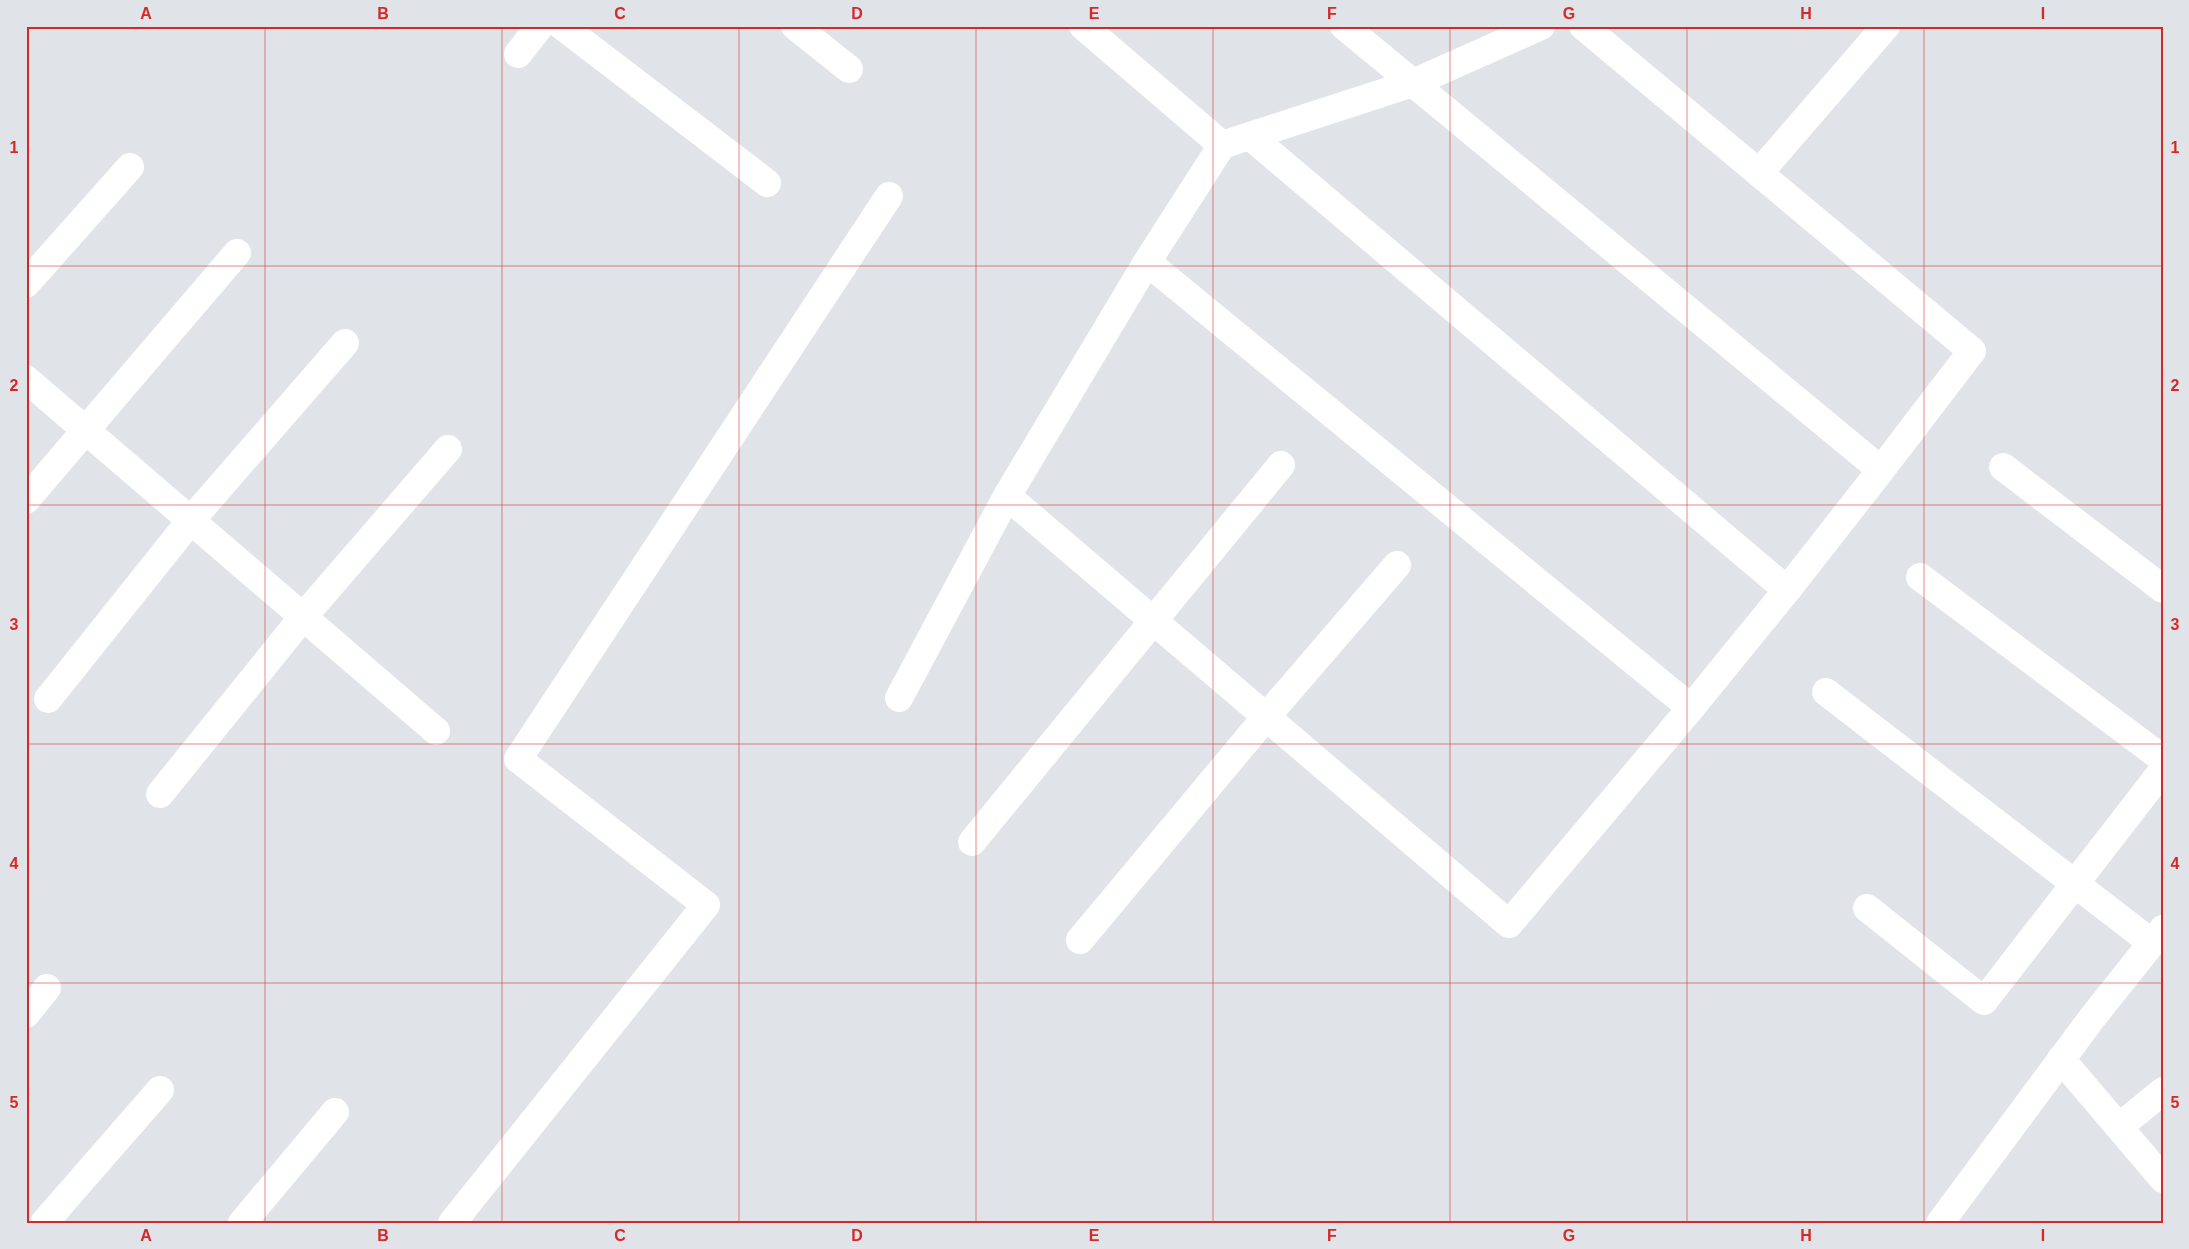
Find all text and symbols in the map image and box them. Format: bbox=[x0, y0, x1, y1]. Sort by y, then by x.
text: A bbox=[140, 5, 152, 22]
text: B bbox=[377, 5, 389, 22]
text: C bbox=[614, 5, 626, 22]
text: D bbox=[851, 5, 863, 22]
text: E bbox=[1089, 5, 1100, 22]
text: F bbox=[1327, 5, 1337, 22]
text: G bbox=[1563, 5, 1575, 22]
text: H bbox=[1800, 5, 1812, 22]
text: I bbox=[2041, 5, 2045, 22]
text: 1 bbox=[10, 139, 19, 156]
text: 1 bbox=[2171, 139, 2180, 156]
text: 2 bbox=[10, 377, 19, 394]
text: 2 bbox=[2171, 377, 2180, 394]
text: 3 bbox=[10, 616, 19, 633]
text: 3 bbox=[2171, 616, 2180, 633]
text: 4 bbox=[10, 855, 19, 872]
text: 4 bbox=[2171, 855, 2180, 872]
text: 5 bbox=[10, 1094, 19, 1111]
text: 5 bbox=[2171, 1094, 2180, 1111]
text: A bbox=[140, 1227, 152, 1244]
text: B bbox=[377, 1227, 389, 1244]
text: C bbox=[614, 1227, 626, 1244]
text: D bbox=[851, 1227, 863, 1244]
text: E bbox=[1089, 1227, 1100, 1244]
text: F bbox=[1327, 1227, 1337, 1244]
text: G bbox=[1563, 1227, 1575, 1244]
text: H bbox=[1800, 1227, 1812, 1244]
text: I bbox=[2041, 1227, 2045, 1244]

